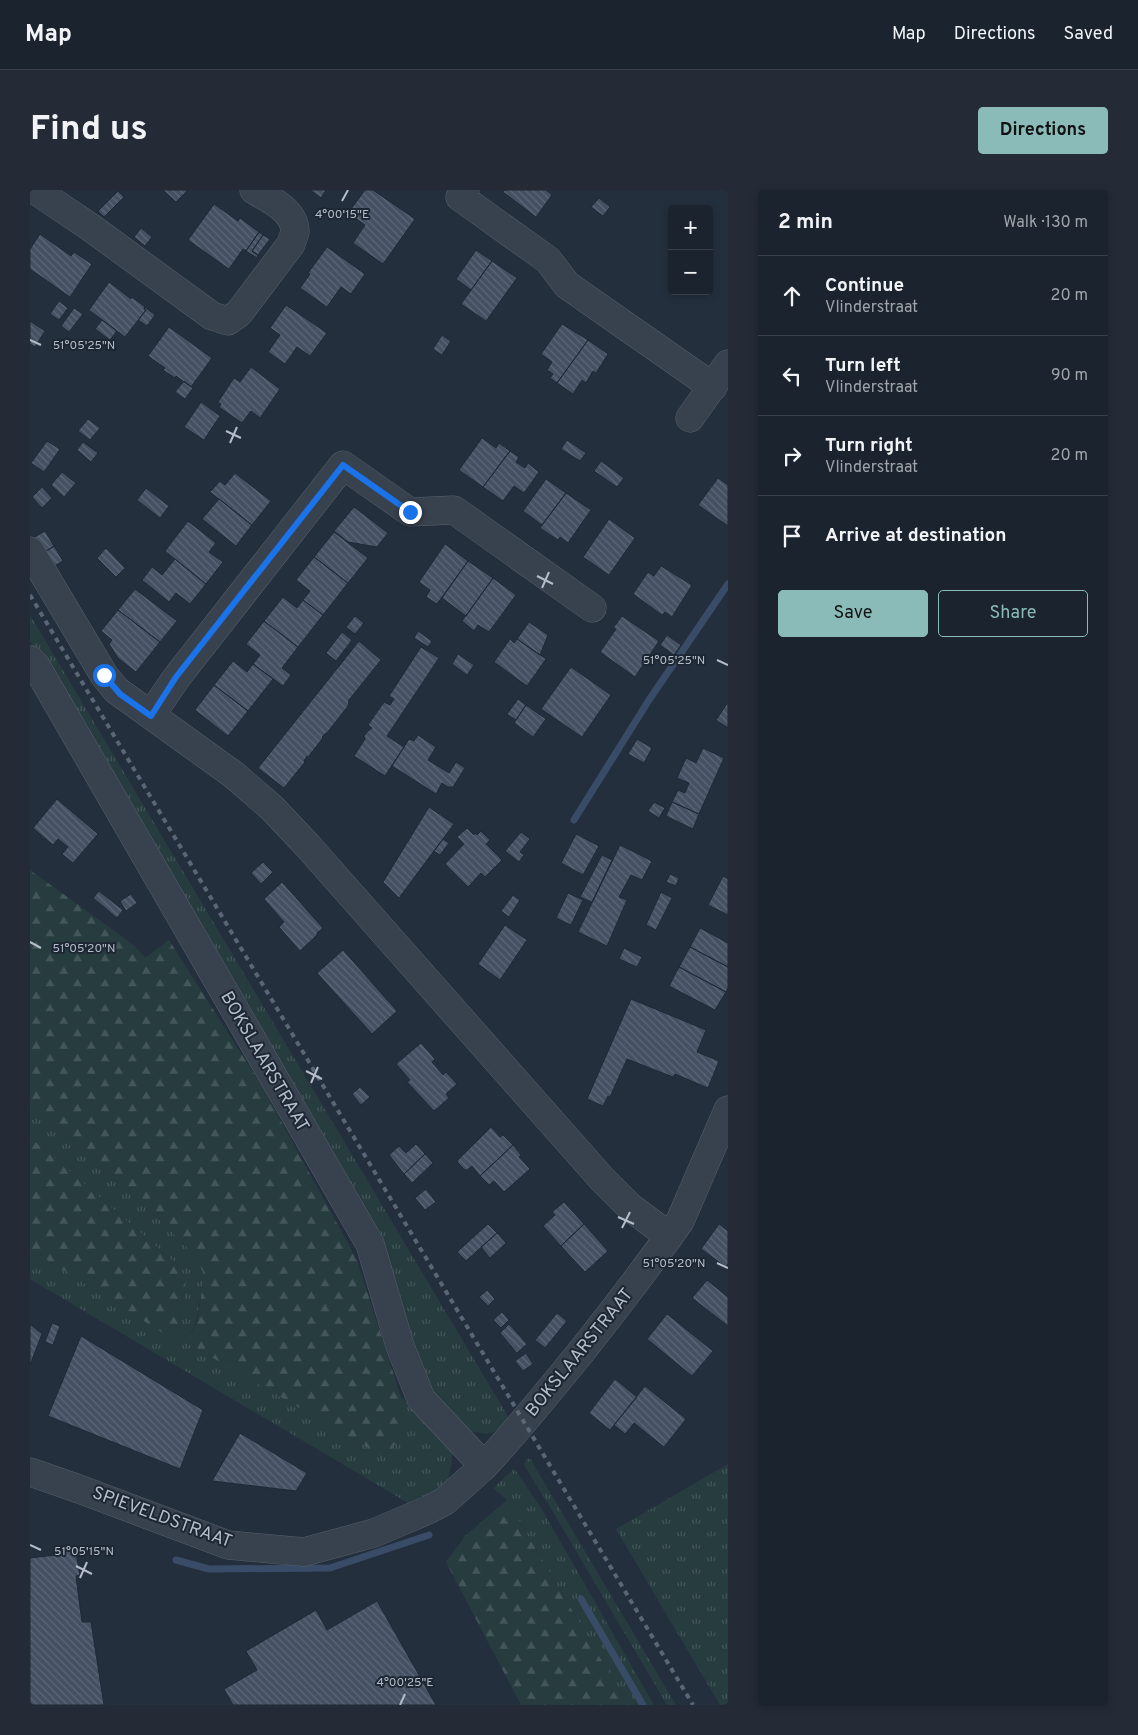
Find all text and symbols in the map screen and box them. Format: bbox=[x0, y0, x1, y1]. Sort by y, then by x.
text: Map bbox=[25, 20, 72, 50]
text: Map bbox=[892, 23, 926, 46]
text: Directions bbox=[954, 23, 1036, 46]
text: Saved bbox=[1064, 23, 1113, 46]
button: Directions bbox=[978, 107, 1108, 154]
text: Find us bbox=[30, 108, 148, 152]
map controls bbox=[668, 205, 713, 295]
button: + bbox=[668, 205, 713, 250]
text: 4°00'15"E bbox=[315, 207, 369, 223]
text: 2 min bbox=[778, 209, 833, 236]
text: Walk · 130 m bbox=[1003, 213, 1088, 233]
button: − bbox=[668, 250, 713, 295]
text: Continue bbox=[825, 274, 904, 298]
icon: ahead bbox=[778, 282, 806, 310]
text: 20 m bbox=[1051, 286, 1088, 306]
text: Vlinderstraat bbox=[825, 298, 918, 318]
text: 51°05'25"N bbox=[53, 338, 115, 354]
text: Turn left bbox=[825, 354, 901, 378]
icon: left bbox=[778, 362, 806, 390]
text: 90 m bbox=[1051, 366, 1088, 386]
text: Vlinderstraat bbox=[825, 378, 918, 398]
text: Turn right bbox=[825, 434, 913, 458]
icon: right bbox=[778, 442, 806, 470]
text: 20 m bbox=[1051, 446, 1088, 466]
text: Vlinderstraat bbox=[825, 458, 918, 478]
route end bbox=[399, 501, 422, 524]
icon: arrive bbox=[778, 522, 806, 550]
text: Arrive at destination bbox=[825, 524, 1006, 548]
button: Save bbox=[778, 590, 928, 637]
button: Share bbox=[938, 590, 1088, 637]
text: 51°05'25"N bbox=[643, 653, 705, 669]
route start bbox=[93, 664, 116, 687]
text: 51°05'20"N bbox=[53, 941, 115, 957]
street label: BOKSLAARSTRAAT bbox=[214, 988, 314, 1136]
text: 51°05'20"N bbox=[643, 1256, 705, 1272]
street label: BOKSLAARSTRAAT bbox=[521, 1284, 639, 1422]
street label: SPIEVELDSTRAAT bbox=[89, 1482, 235, 1554]
text: 51°05'15"N bbox=[54, 1544, 114, 1560]
text: 4°00'25"E bbox=[376, 1675, 434, 1691]

